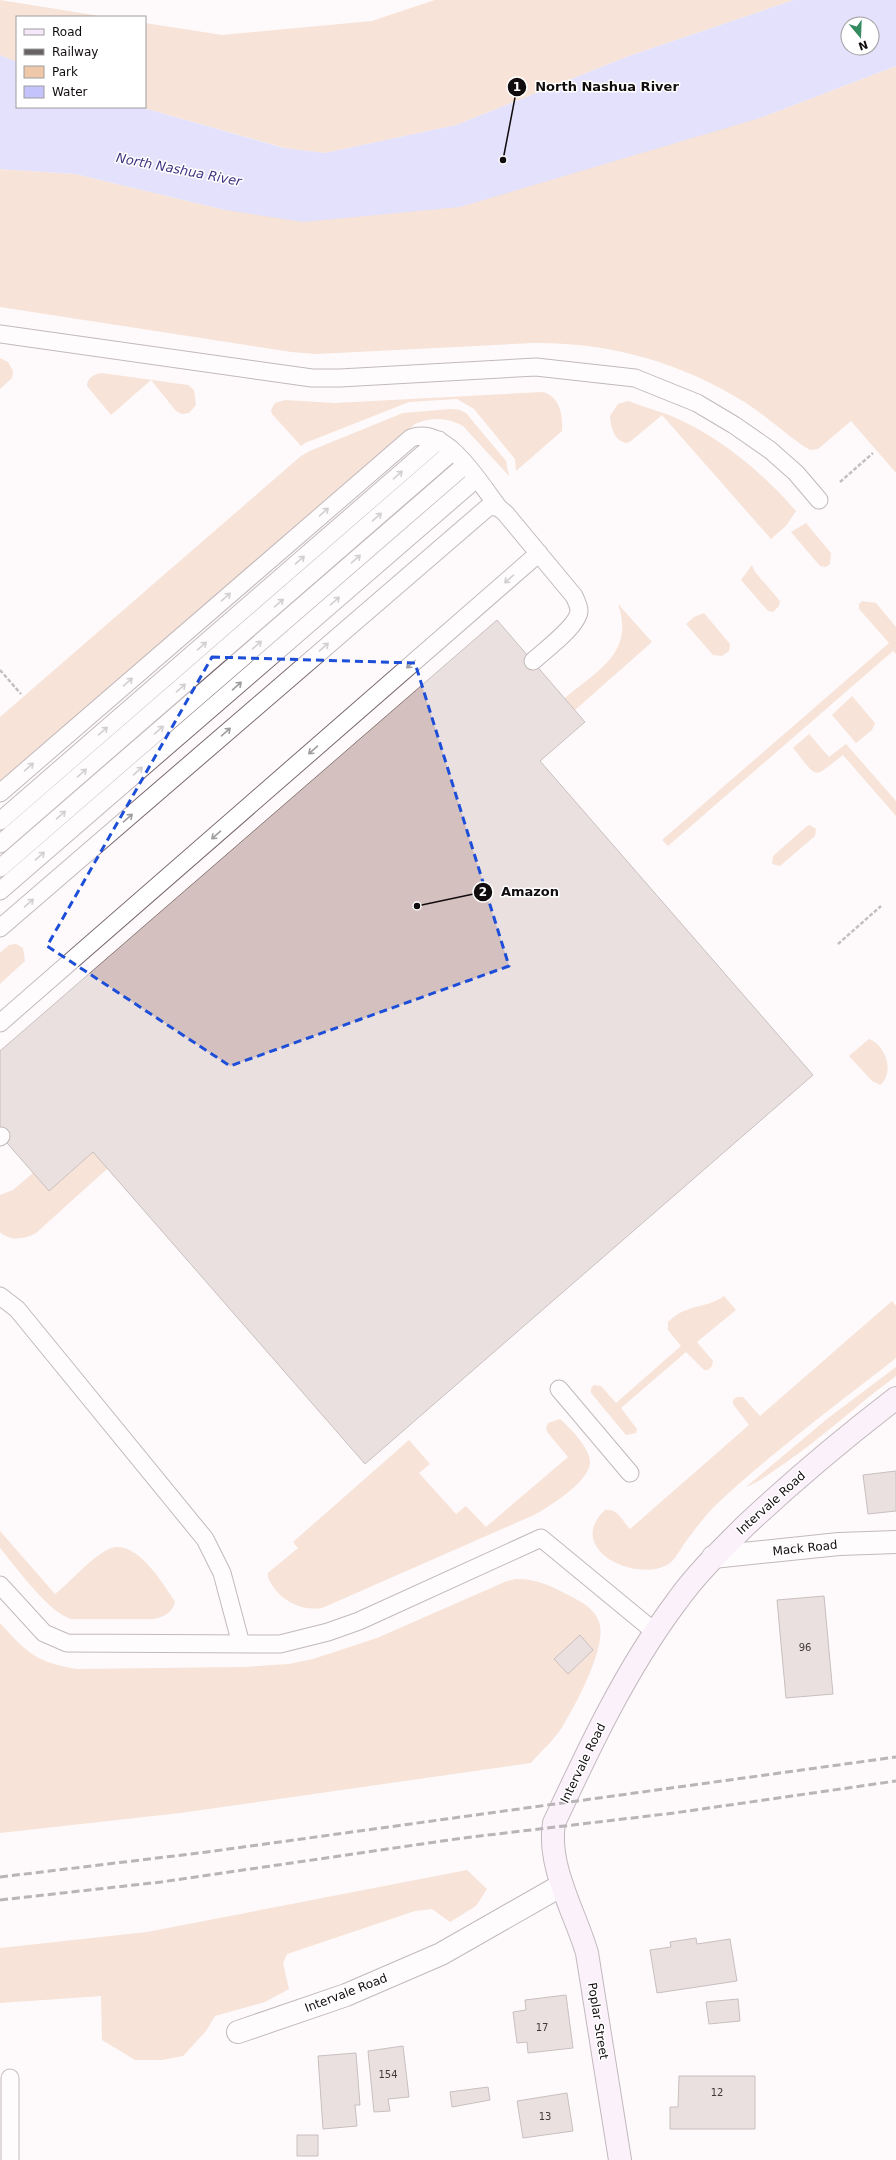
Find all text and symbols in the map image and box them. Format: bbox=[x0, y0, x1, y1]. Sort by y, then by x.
legend bbox=[16, 16, 146, 108]
north arrow bbox=[840, 16, 880, 56]
text: Road bbox=[52, 25, 82, 39]
text: N bbox=[857, 37, 870, 53]
text: Railway bbox=[52, 45, 98, 59]
text: Park bbox=[52, 65, 78, 79]
callout: North Nashua River bbox=[507, 74, 687, 99]
text: North Nashua River bbox=[535, 79, 679, 94]
text: 1 bbox=[513, 80, 521, 94]
text: Water bbox=[52, 85, 88, 99]
water label: North Nashua River bbox=[115, 150, 244, 189]
one-way arrow bbox=[393, 471, 403, 480]
one-way arrow bbox=[319, 507, 329, 516]
one-way arrow bbox=[372, 513, 382, 522]
one-way arrow bbox=[350, 555, 361, 564]
one-way arrow bbox=[295, 556, 305, 565]
one-way arrow bbox=[504, 574, 515, 583]
one-way arrow bbox=[221, 592, 231, 602]
one-way arrow bbox=[330, 596, 340, 605]
one-way arrow bbox=[274, 598, 284, 607]
one-way arrow bbox=[252, 640, 263, 649]
one-way arrow bbox=[196, 641, 207, 650]
one-way arrow bbox=[319, 643, 330, 652]
one-way arrow bbox=[406, 660, 417, 669]
one-way arrow bbox=[122, 678, 132, 687]
one-way arrow bbox=[231, 681, 242, 690]
one-way arrow bbox=[175, 683, 186, 692]
one-way arrow bbox=[154, 725, 165, 734]
one-way arrow bbox=[98, 726, 109, 735]
one-way arrow bbox=[221, 728, 231, 737]
one-way arrow bbox=[308, 745, 319, 754]
one-way arrow bbox=[24, 763, 35, 772]
one-way arrow bbox=[133, 767, 143, 776]
one-way arrow bbox=[77, 768, 88, 777]
one-way arrow bbox=[56, 810, 66, 820]
one-way arrow bbox=[122, 813, 133, 822]
one-way arrow bbox=[210, 831, 221, 840]
one-way arrow bbox=[35, 851, 45, 861]
callout: Amazon bbox=[473, 879, 567, 904]
text: Amazon bbox=[501, 884, 559, 899]
text: 2 bbox=[479, 885, 487, 899]
one-way arrow bbox=[24, 898, 35, 907]
street label: Intervale Road bbox=[734, 1469, 808, 1537]
street label: Mack Road bbox=[772, 1538, 838, 1558]
house number: 96 bbox=[799, 1642, 811, 1653]
street label: Intervale Road bbox=[558, 1721, 608, 1805]
street label: Intervale Road bbox=[303, 1971, 389, 2015]
street label: Poplar Street bbox=[585, 1982, 611, 2061]
house number: 17 bbox=[536, 2022, 548, 2033]
house number: 154 bbox=[378, 2069, 398, 2080]
house number: 12 bbox=[711, 2087, 723, 2098]
house number: 13 bbox=[539, 2111, 551, 2122]

